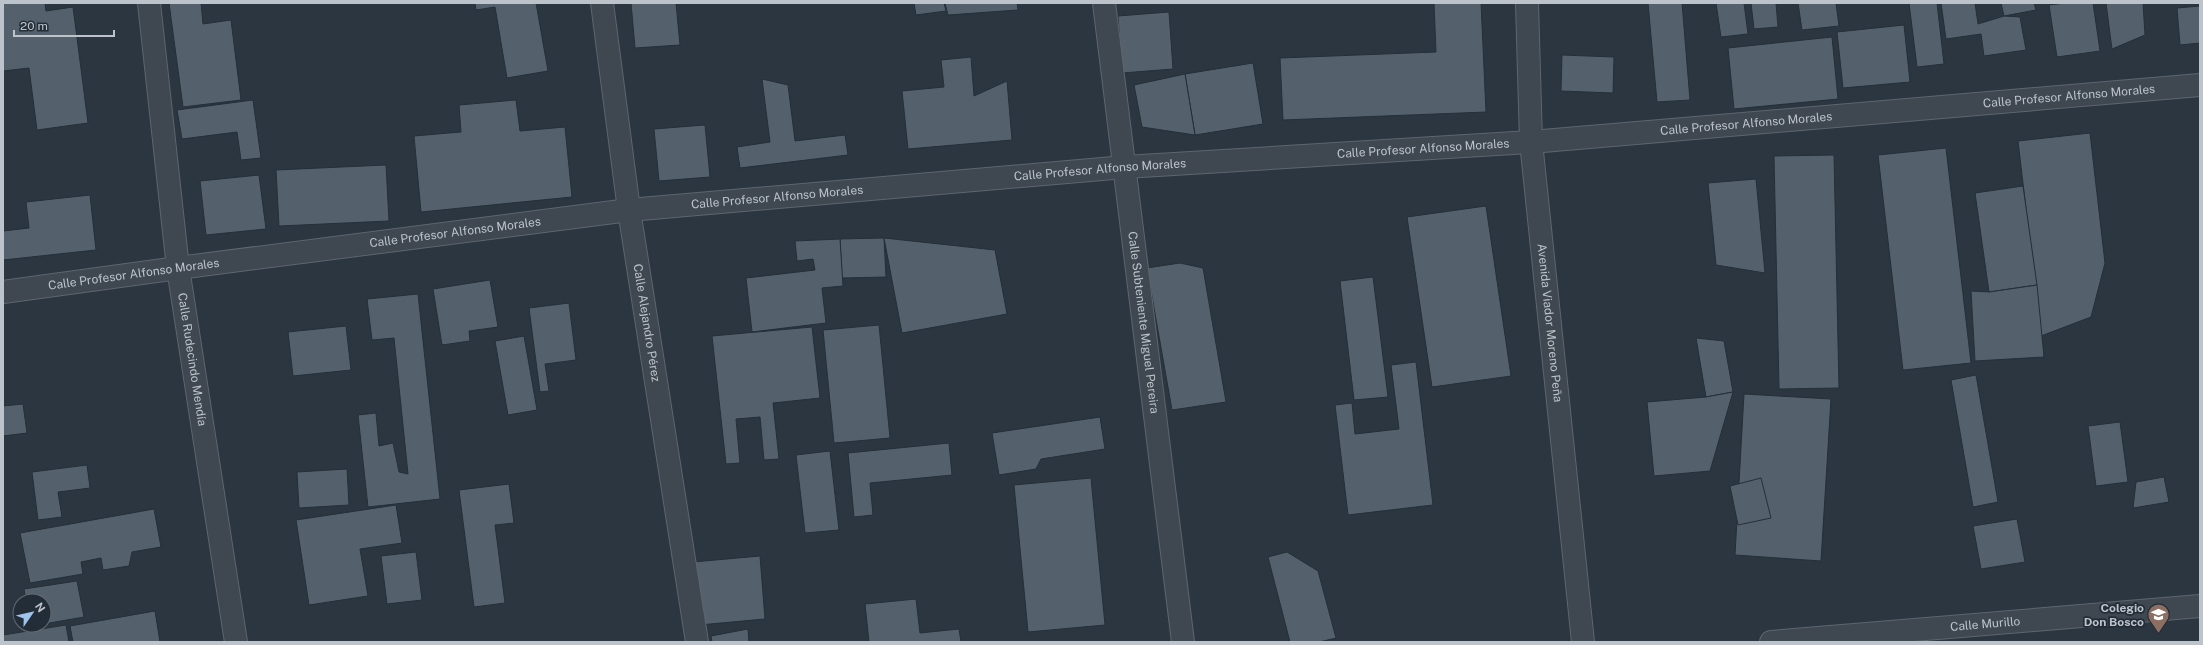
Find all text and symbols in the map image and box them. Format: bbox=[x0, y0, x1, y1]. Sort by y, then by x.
scale bar bbox=[14, 12, 114, 38]
text: 20 m bbox=[20, 19, 48, 33]
street label: Calle Profesor Alfonso Morales bbox=[1982, 82, 2156, 110]
street label: Calle Profesor Alfonso Morales bbox=[1660, 109, 1833, 138]
street label: Calle Profesor Alfonso Morales bbox=[1337, 136, 1510, 161]
street label: Calle Profesor Alfonso Morales bbox=[1013, 156, 1186, 184]
street label: Calle Profesor Alfonso Morales bbox=[690, 183, 864, 212]
street label: Calle Profesor Alfonso Morales bbox=[369, 214, 542, 250]
street label: Calle Subteniente Miguel Pereira bbox=[1125, 231, 1162, 414]
street label: Avenida Viador Moreno Peña bbox=[1535, 243, 1565, 403]
street label: Calle Profesor Alfonso Morales bbox=[47, 256, 220, 293]
street label: Calle Alejandro Pérez bbox=[631, 263, 663, 383]
street label: Calle Rudecindo Mendía bbox=[175, 292, 209, 427]
north arrow bbox=[12, 593, 52, 633]
text: N bbox=[33, 600, 48, 614]
place label: Colegio Don Bosco bbox=[2084, 601, 2144, 629]
school or university icon: Colegio Don Bosco bbox=[2146, 602, 2172, 635]
street label: Calle Murillo bbox=[1950, 614, 2021, 634]

